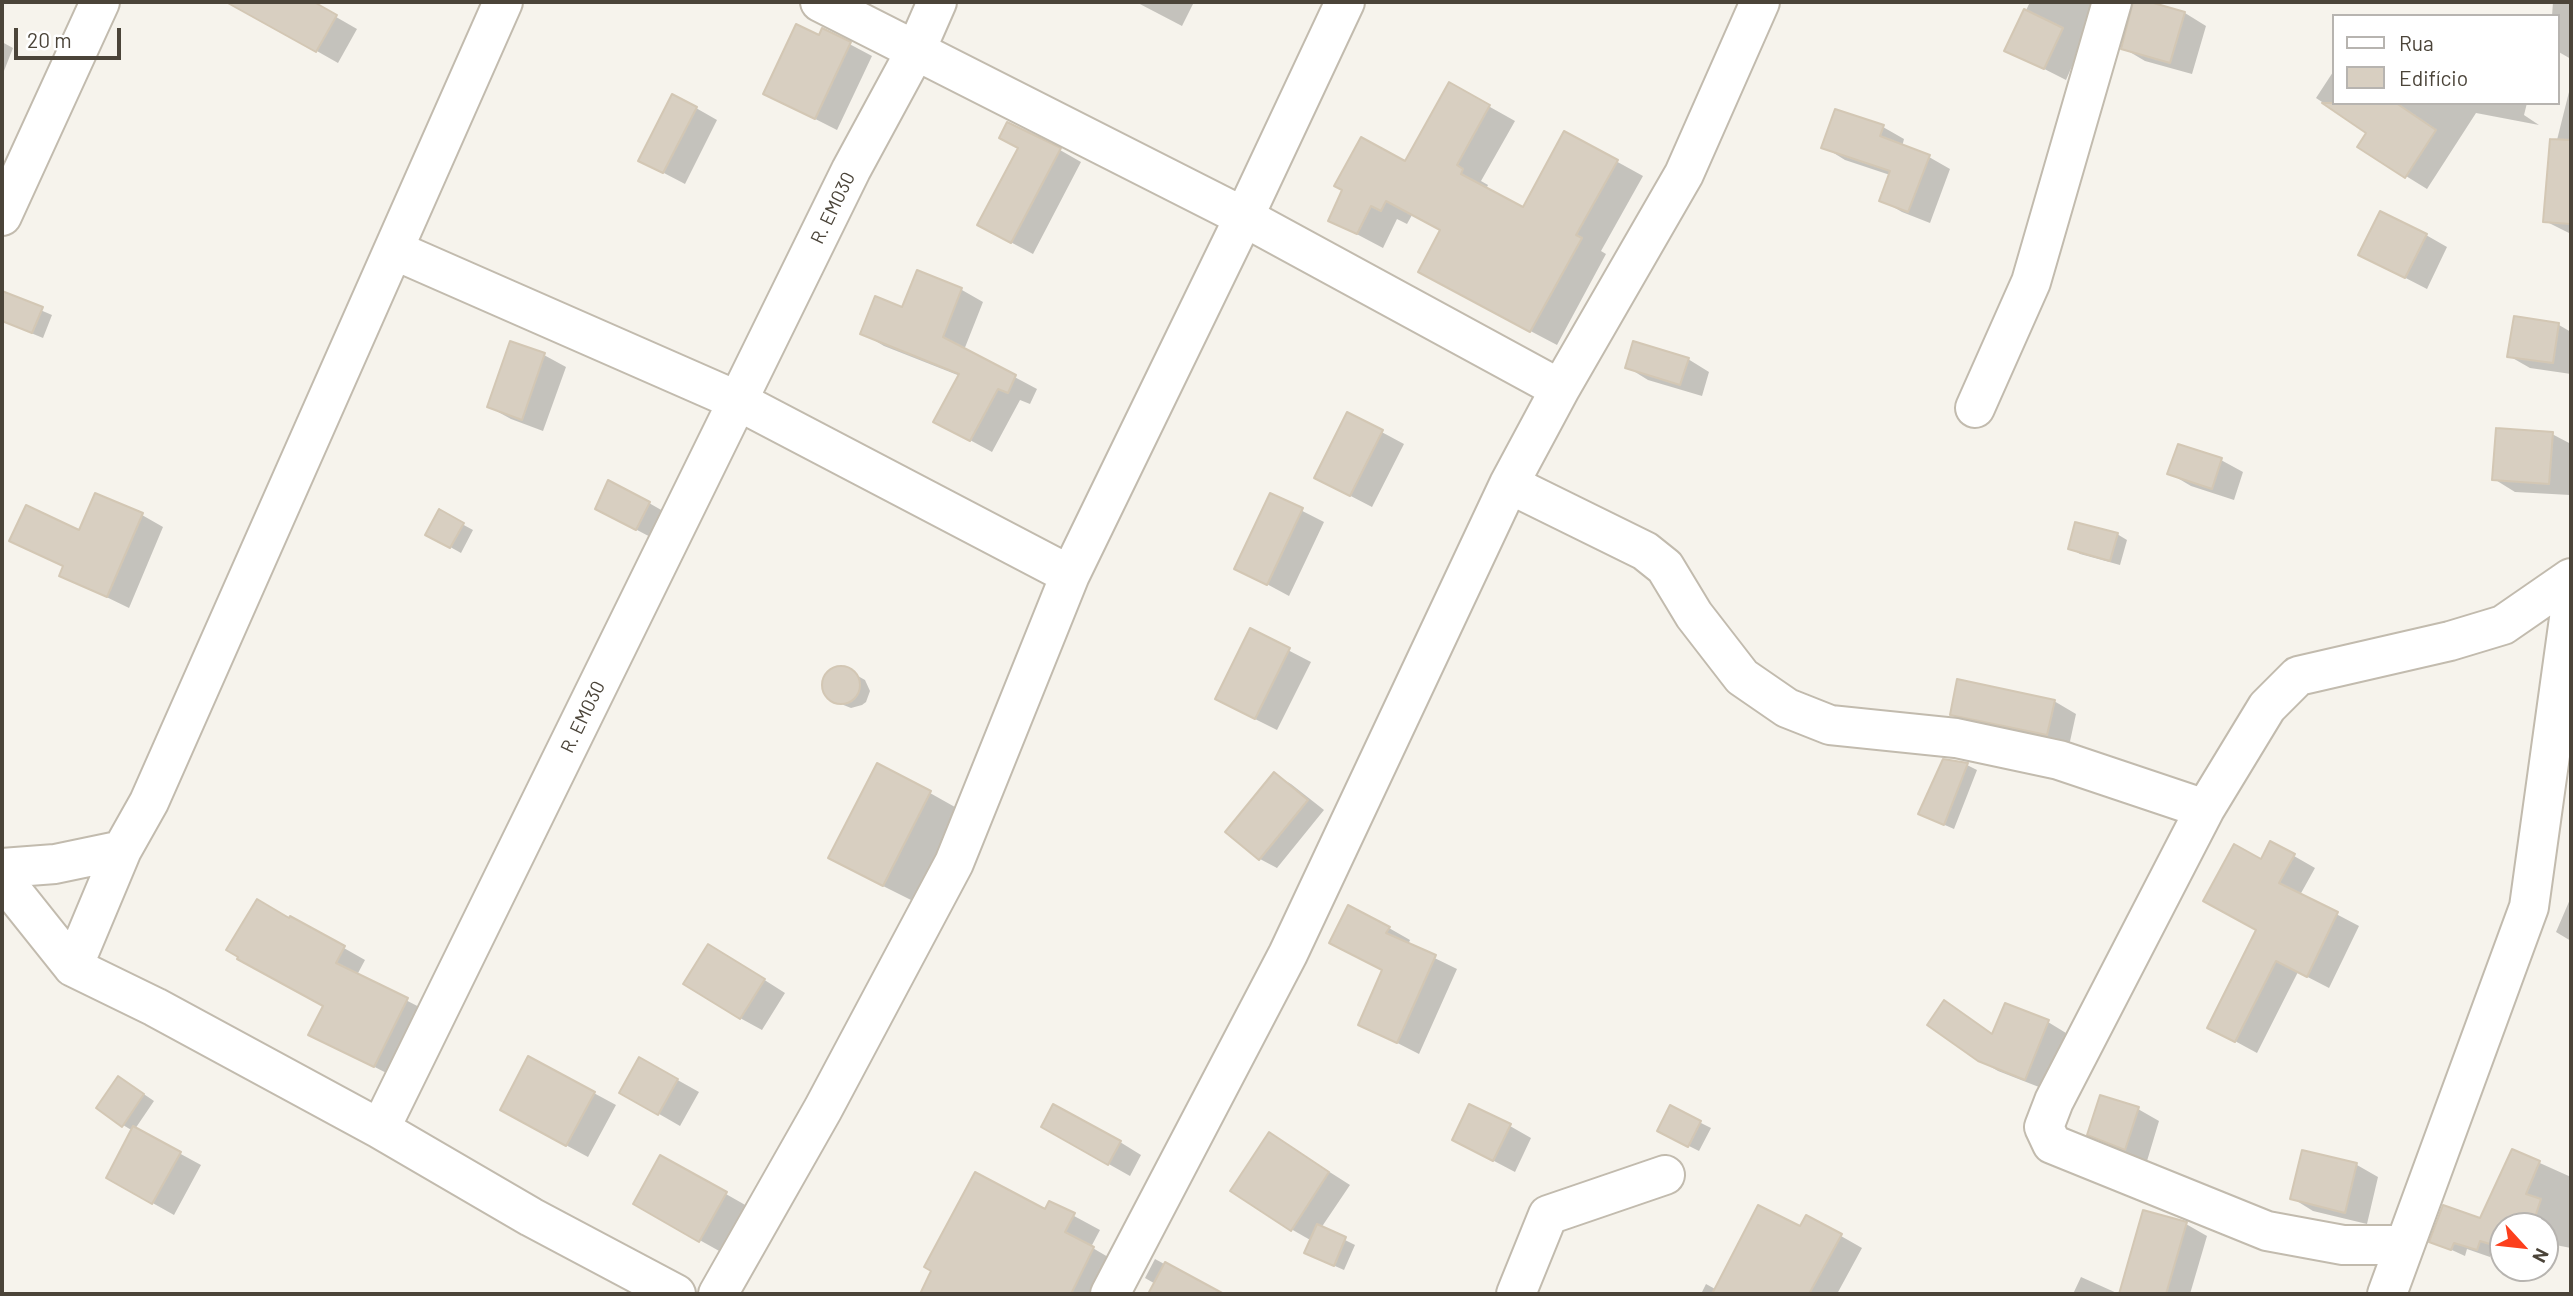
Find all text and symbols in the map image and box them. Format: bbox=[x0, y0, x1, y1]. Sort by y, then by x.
scale bar bbox=[18, 14, 124, 58]
legend bbox=[2332, 14, 2559, 105]
text: 20 m bbox=[27, 27, 72, 52]
text: Rua bbox=[2399, 30, 2434, 55]
text: Edifício bbox=[2399, 65, 2468, 90]
street label: R. EM030 bbox=[806, 168, 860, 248]
street label: R. EM030 bbox=[556, 677, 610, 757]
north arrow bbox=[2489, 1212, 2559, 1282]
text: N bbox=[2528, 1245, 2554, 1267]

